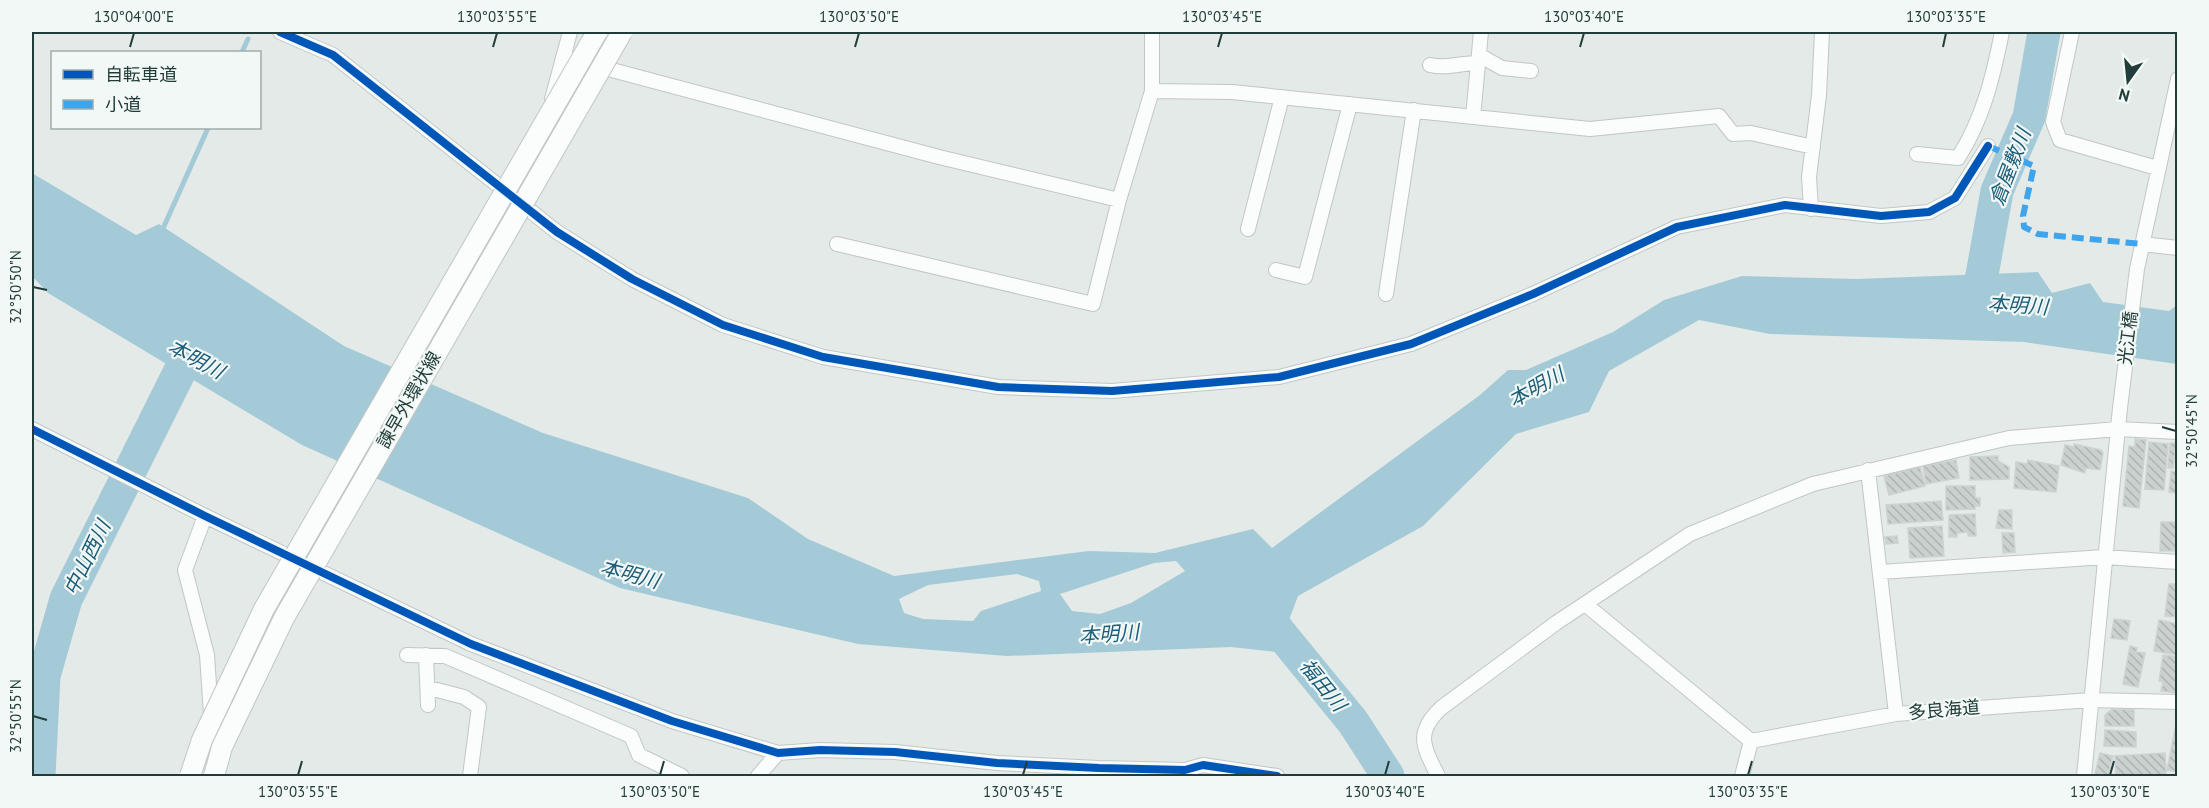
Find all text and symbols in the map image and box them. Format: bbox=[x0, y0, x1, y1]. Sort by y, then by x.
text: 130°04'00"E bbox=[94, 7, 174, 26]
text: 130°03'55"E bbox=[457, 7, 537, 26]
text: 130°03'50"E bbox=[819, 7, 899, 26]
text: 130°03'45"E bbox=[1182, 7, 1262, 26]
text: 130°03'40"E bbox=[1544, 7, 1624, 26]
text: 130°03'35"E bbox=[1906, 7, 1986, 26]
legend bbox=[51, 51, 261, 129]
north arrow bbox=[2098, 51, 2158, 111]
text: 自転車道 bbox=[105, 63, 177, 86]
text: N bbox=[2116, 84, 2132, 107]
text: 小道 bbox=[105, 93, 141, 116]
water label: 倉屋敷川 bbox=[1984, 123, 2037, 209]
text: 32°50'50"N bbox=[6, 250, 25, 324]
water label: 本明川 bbox=[1987, 290, 2051, 320]
street label: 光江橋 bbox=[2113, 310, 2142, 366]
water label: 本明川 bbox=[163, 333, 230, 386]
street label: 諫早外環状線 bbox=[372, 347, 446, 452]
water label: 本明川 bbox=[1503, 360, 1570, 413]
text: 32°50'45"N bbox=[2182, 394, 2201, 468]
water label: 中山西川 bbox=[58, 515, 117, 600]
water label: 本明川 bbox=[598, 554, 664, 595]
water label: 本明川 bbox=[1078, 619, 1142, 649]
water label: 福田川 bbox=[1294, 654, 1353, 718]
text: 32°50'55"N bbox=[6, 679, 25, 753]
street label: 多良海道 bbox=[1907, 695, 1981, 724]
text: 130°03'55"E bbox=[258, 782, 338, 801]
text: 130°03'50"E bbox=[620, 782, 700, 801]
text: 130°03'45"E bbox=[983, 782, 1063, 801]
text: 130°03'40"E bbox=[1345, 782, 1425, 801]
text: 130°03'35"E bbox=[1708, 782, 1788, 801]
text: 130°03'30"E bbox=[2070, 782, 2150, 801]

